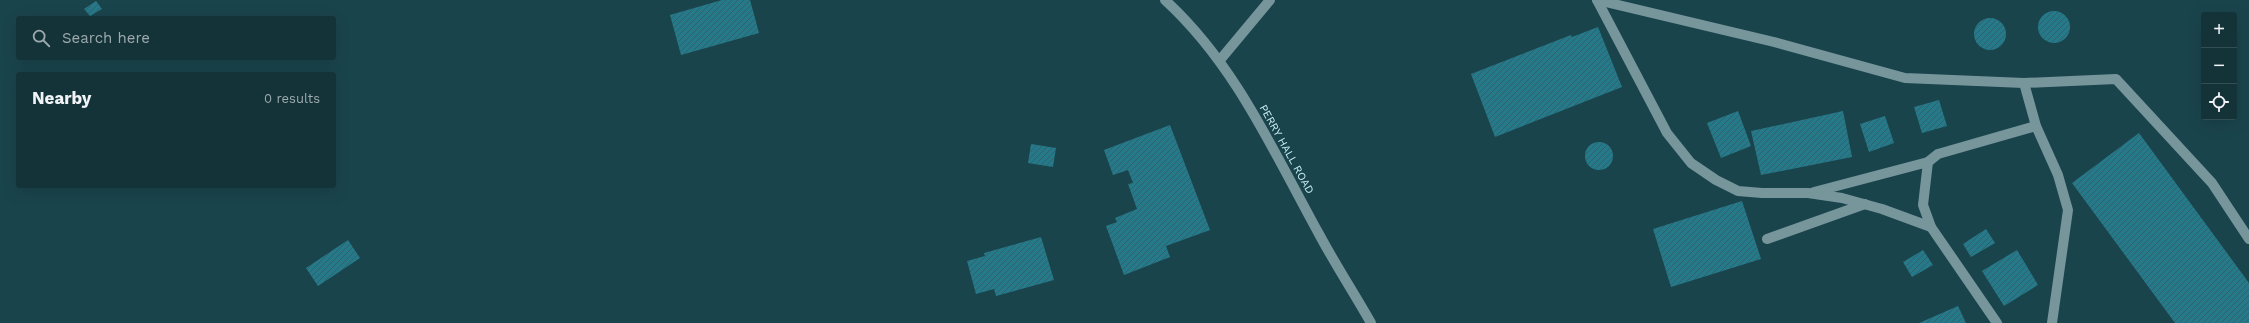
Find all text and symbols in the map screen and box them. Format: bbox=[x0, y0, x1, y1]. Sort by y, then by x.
map controls bbox=[2201, 12, 2237, 120]
button: + bbox=[2201, 12, 2237, 48]
search box bbox=[16, 16, 336, 60]
icon: search bbox=[30, 27, 52, 49]
text: Search here bbox=[62, 29, 150, 47]
button: − bbox=[2201, 48, 2237, 84]
button: locate bbox=[2201, 84, 2237, 120]
text: Nearby bbox=[32, 88, 91, 108]
text: 0 results bbox=[264, 91, 320, 106]
street label: PERRY HALL ROAD bbox=[1257, 102, 1317, 196]

